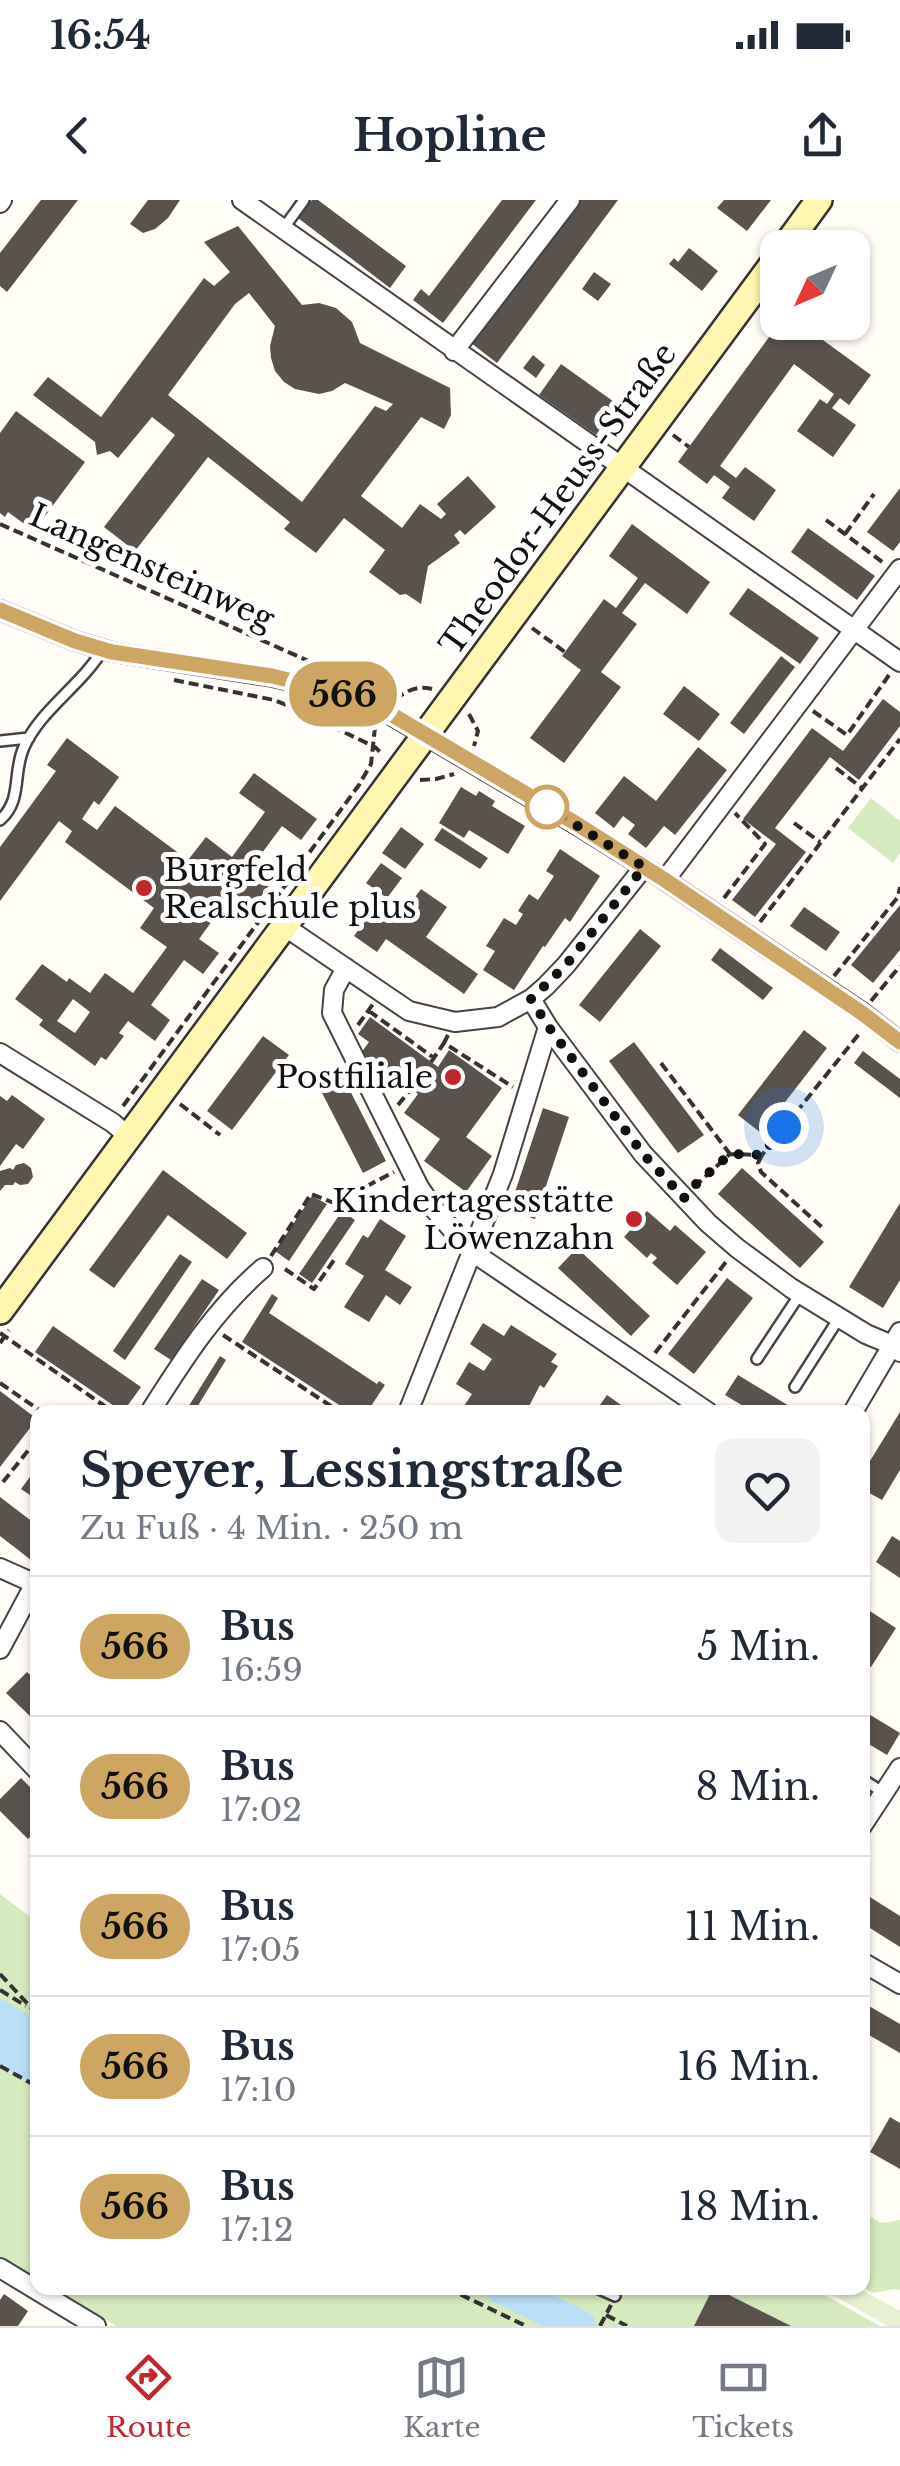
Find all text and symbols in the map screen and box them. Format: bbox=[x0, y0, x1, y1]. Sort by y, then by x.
text: 16:54 bbox=[50, 12, 151, 59]
text: Hopline bbox=[353, 107, 547, 163]
icon: back bbox=[50, 108, 105, 163]
icon: share bbox=[795, 108, 850, 163]
north arrow bbox=[760, 230, 870, 340]
map controls bbox=[760, 230, 870, 340]
street label: Theodor-Heuss-Straße bbox=[431, 335, 685, 663]
street label: Langensteinweg bbox=[23, 495, 281, 639]
line badge: 566 bbox=[286, 662, 400, 726]
text: 566 bbox=[309, 673, 377, 716]
unlabelled marker bbox=[526, 786, 568, 828]
place label: Burgfeld Realschule plus bbox=[164, 850, 417, 927]
marker: Burgfeld Realschule plus bbox=[133, 877, 155, 899]
place label: Postfiliale bbox=[276, 1057, 433, 1097]
marker: Postfiliale bbox=[442, 1066, 464, 1088]
your location bbox=[759, 1102, 809, 1152]
place label: Kindertagesstätte Löwenzahn bbox=[332, 1181, 614, 1258]
marker: Kindertagesstätte Löwenzahn bbox=[623, 1208, 645, 1230]
button: heart bbox=[715, 1438, 820, 1543]
text: Speyer, Lessingstraße bbox=[80, 1440, 623, 1500]
text: Zu Fuß · 4 Min. · 250 m bbox=[80, 1508, 463, 1548]
text: Bus bbox=[220, 1603, 295, 1650]
text: 5 Min. bbox=[697, 1623, 820, 1670]
text: 566 bbox=[101, 1625, 169, 1668]
text: 16:59 bbox=[220, 1650, 303, 1690]
text: Bus bbox=[220, 1743, 295, 1790]
text: 8 Min. bbox=[695, 1763, 820, 1810]
text: 566 bbox=[101, 1765, 169, 1808]
text: 17:02 bbox=[220, 1790, 302, 1830]
text: Bus bbox=[220, 1883, 295, 1930]
text: 11 Min. bbox=[685, 1903, 820, 1950]
text: 566 bbox=[101, 1905, 169, 1948]
text: 17:05 bbox=[220, 1930, 300, 1970]
text: Bus bbox=[220, 2023, 295, 2070]
text: 16 Min. bbox=[677, 2043, 820, 2090]
text: 566 bbox=[101, 2045, 169, 2088]
text: 17:10 bbox=[220, 2070, 297, 2110]
text: Bus bbox=[220, 2163, 295, 2210]
text: 18 Min. bbox=[678, 2183, 820, 2230]
text: 566 bbox=[101, 2185, 169, 2228]
text: 17:12 bbox=[220, 2210, 293, 2250]
tab: Route bbox=[106, 2350, 191, 2445]
tab: Karte bbox=[403, 2350, 481, 2445]
tab: Tickets bbox=[692, 2350, 794, 2445]

